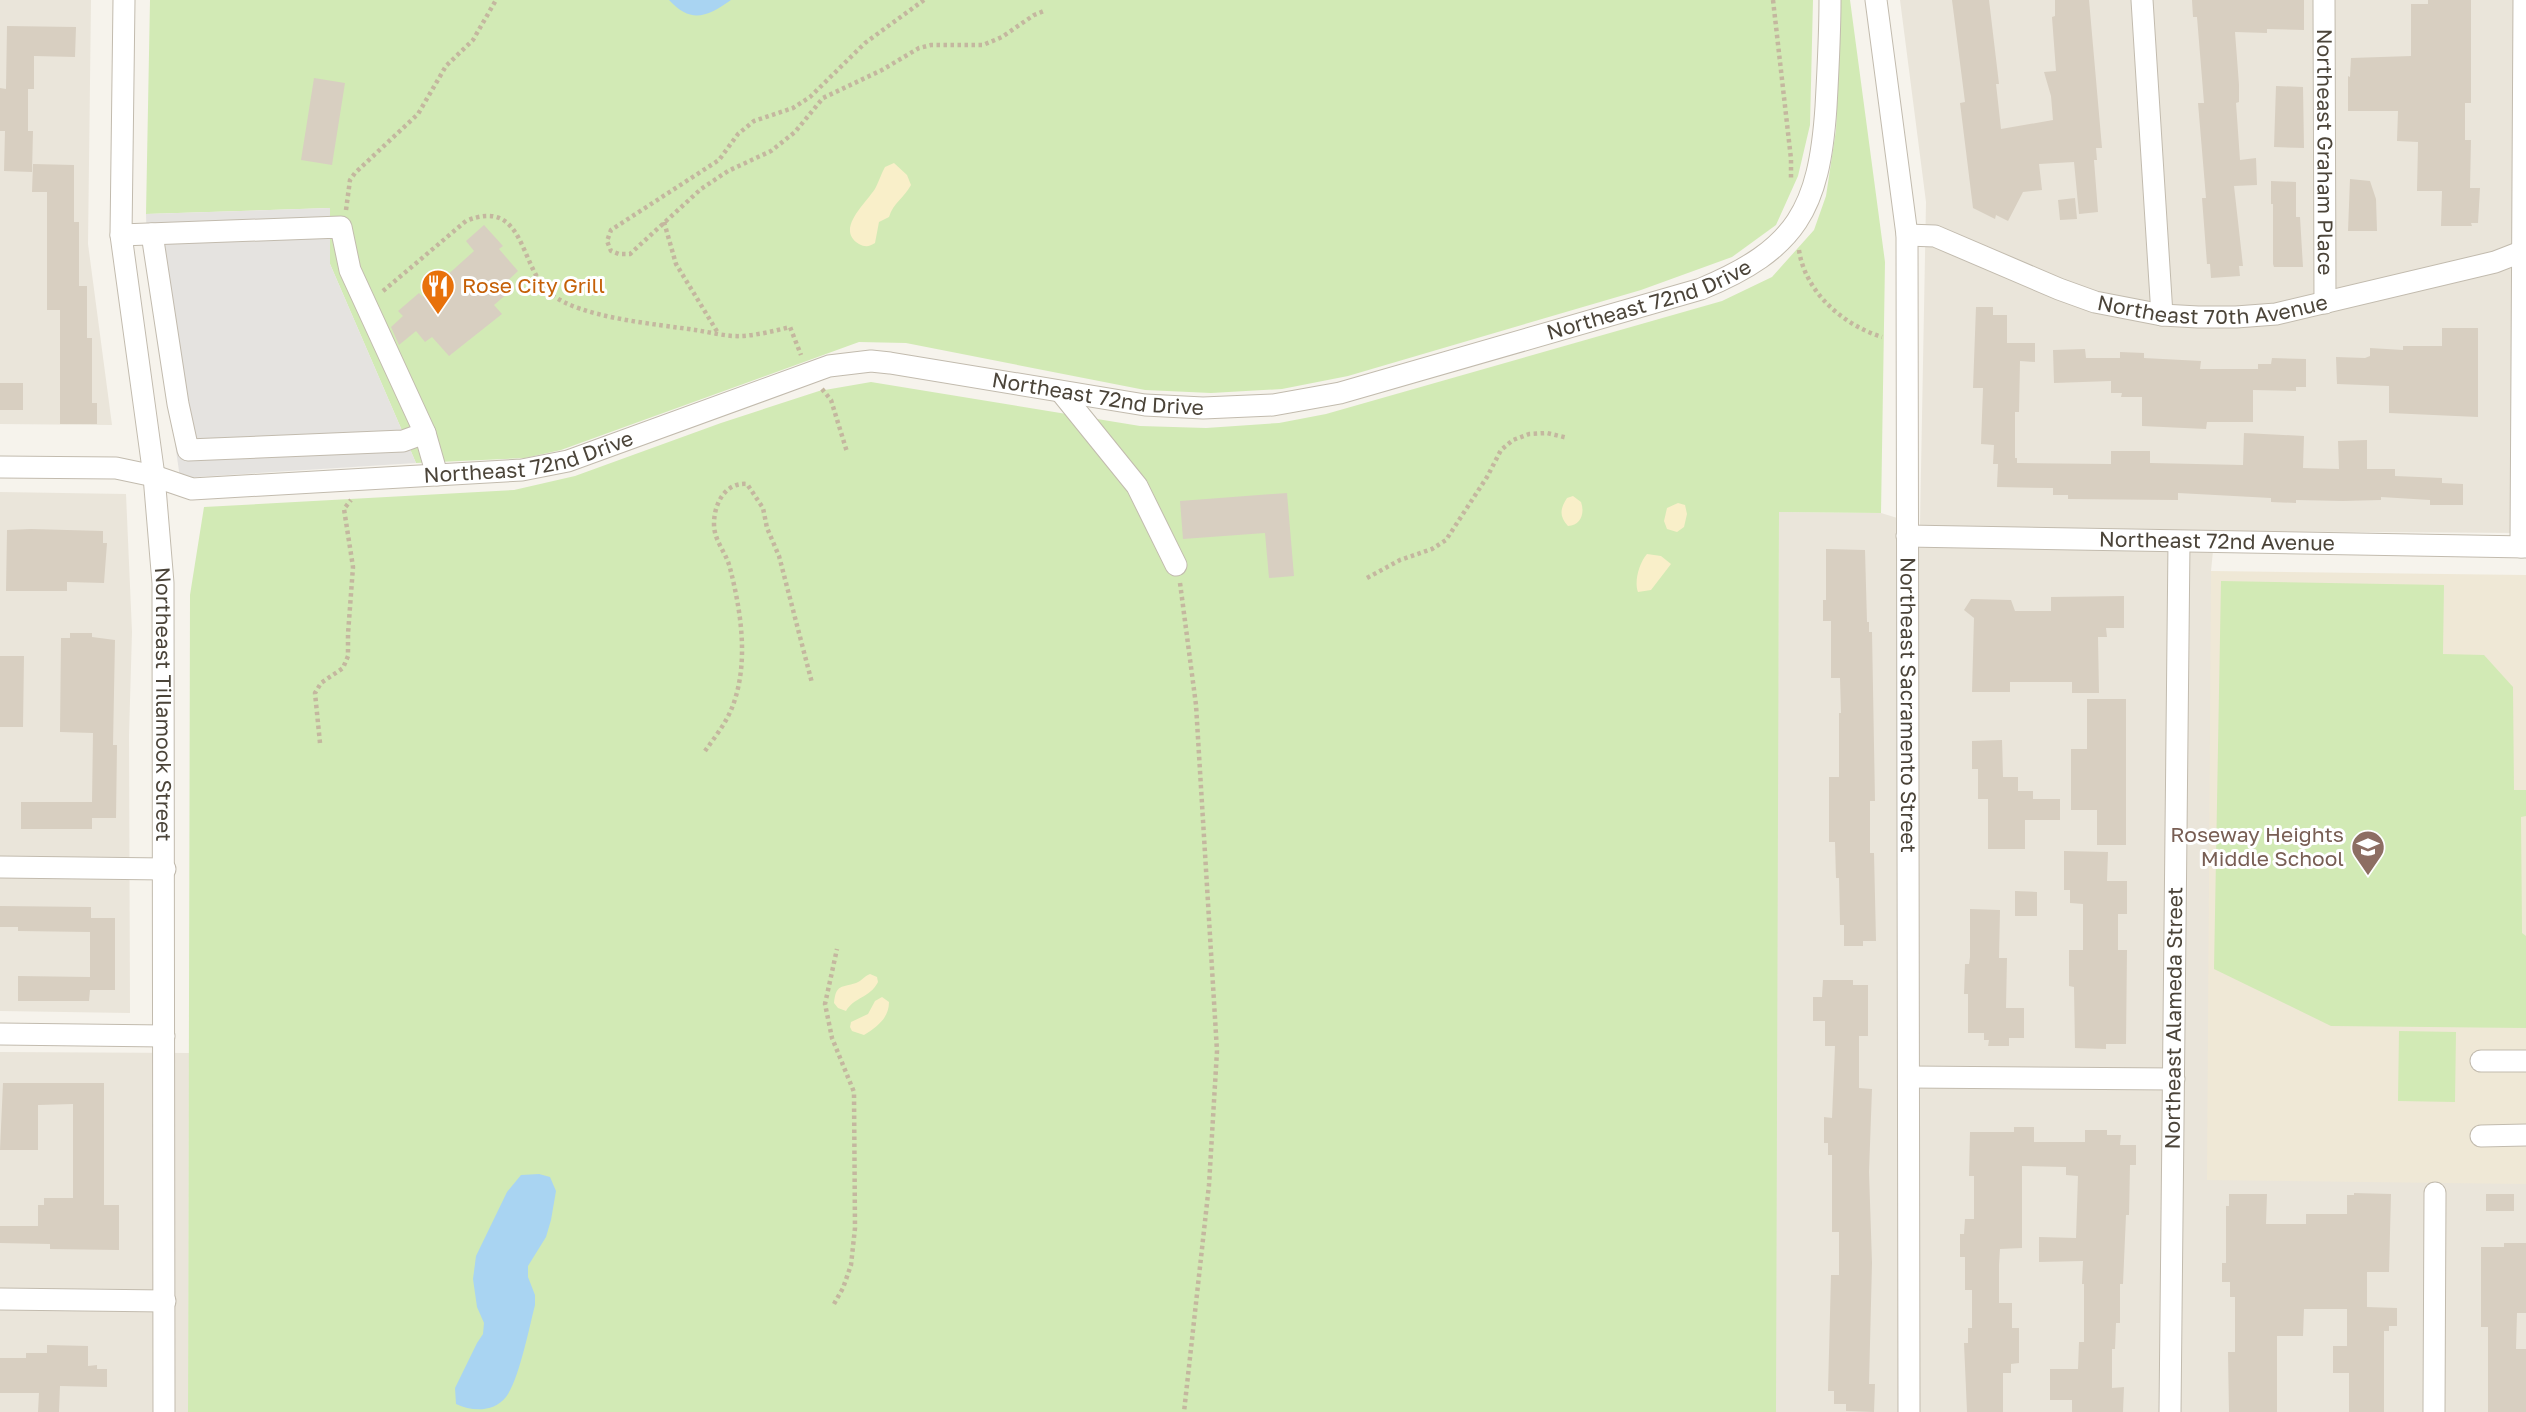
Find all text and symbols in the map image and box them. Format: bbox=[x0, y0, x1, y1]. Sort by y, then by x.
street label: Northeast Graham Place bbox=[2312, 29, 2339, 275]
street label: Northeast 72nd Drive bbox=[1544, 253, 1756, 345]
restaurant icon: Rose City Grill bbox=[419, 267, 457, 316]
place label: Rose City Grill bbox=[462, 272, 605, 298]
street label: Northeast 70th Avenue bbox=[2095, 288, 2330, 329]
street label: Northeast 72nd Drive bbox=[990, 366, 1205, 420]
street label: Northeast 72nd Drive bbox=[423, 424, 636, 488]
street label: Northeast 72nd Avenue bbox=[2099, 525, 2335, 556]
street label: Northeast Sacramento Street bbox=[1896, 557, 1922, 853]
street label: Northeast Tillamook Street bbox=[150, 566, 177, 842]
place label: Roseway Heights Middle School bbox=[2170, 821, 2344, 871]
school or university icon: Roseway Heights Middle School bbox=[2349, 828, 2387, 877]
street label: Northeast Alameda Street bbox=[2159, 887, 2187, 1149]

